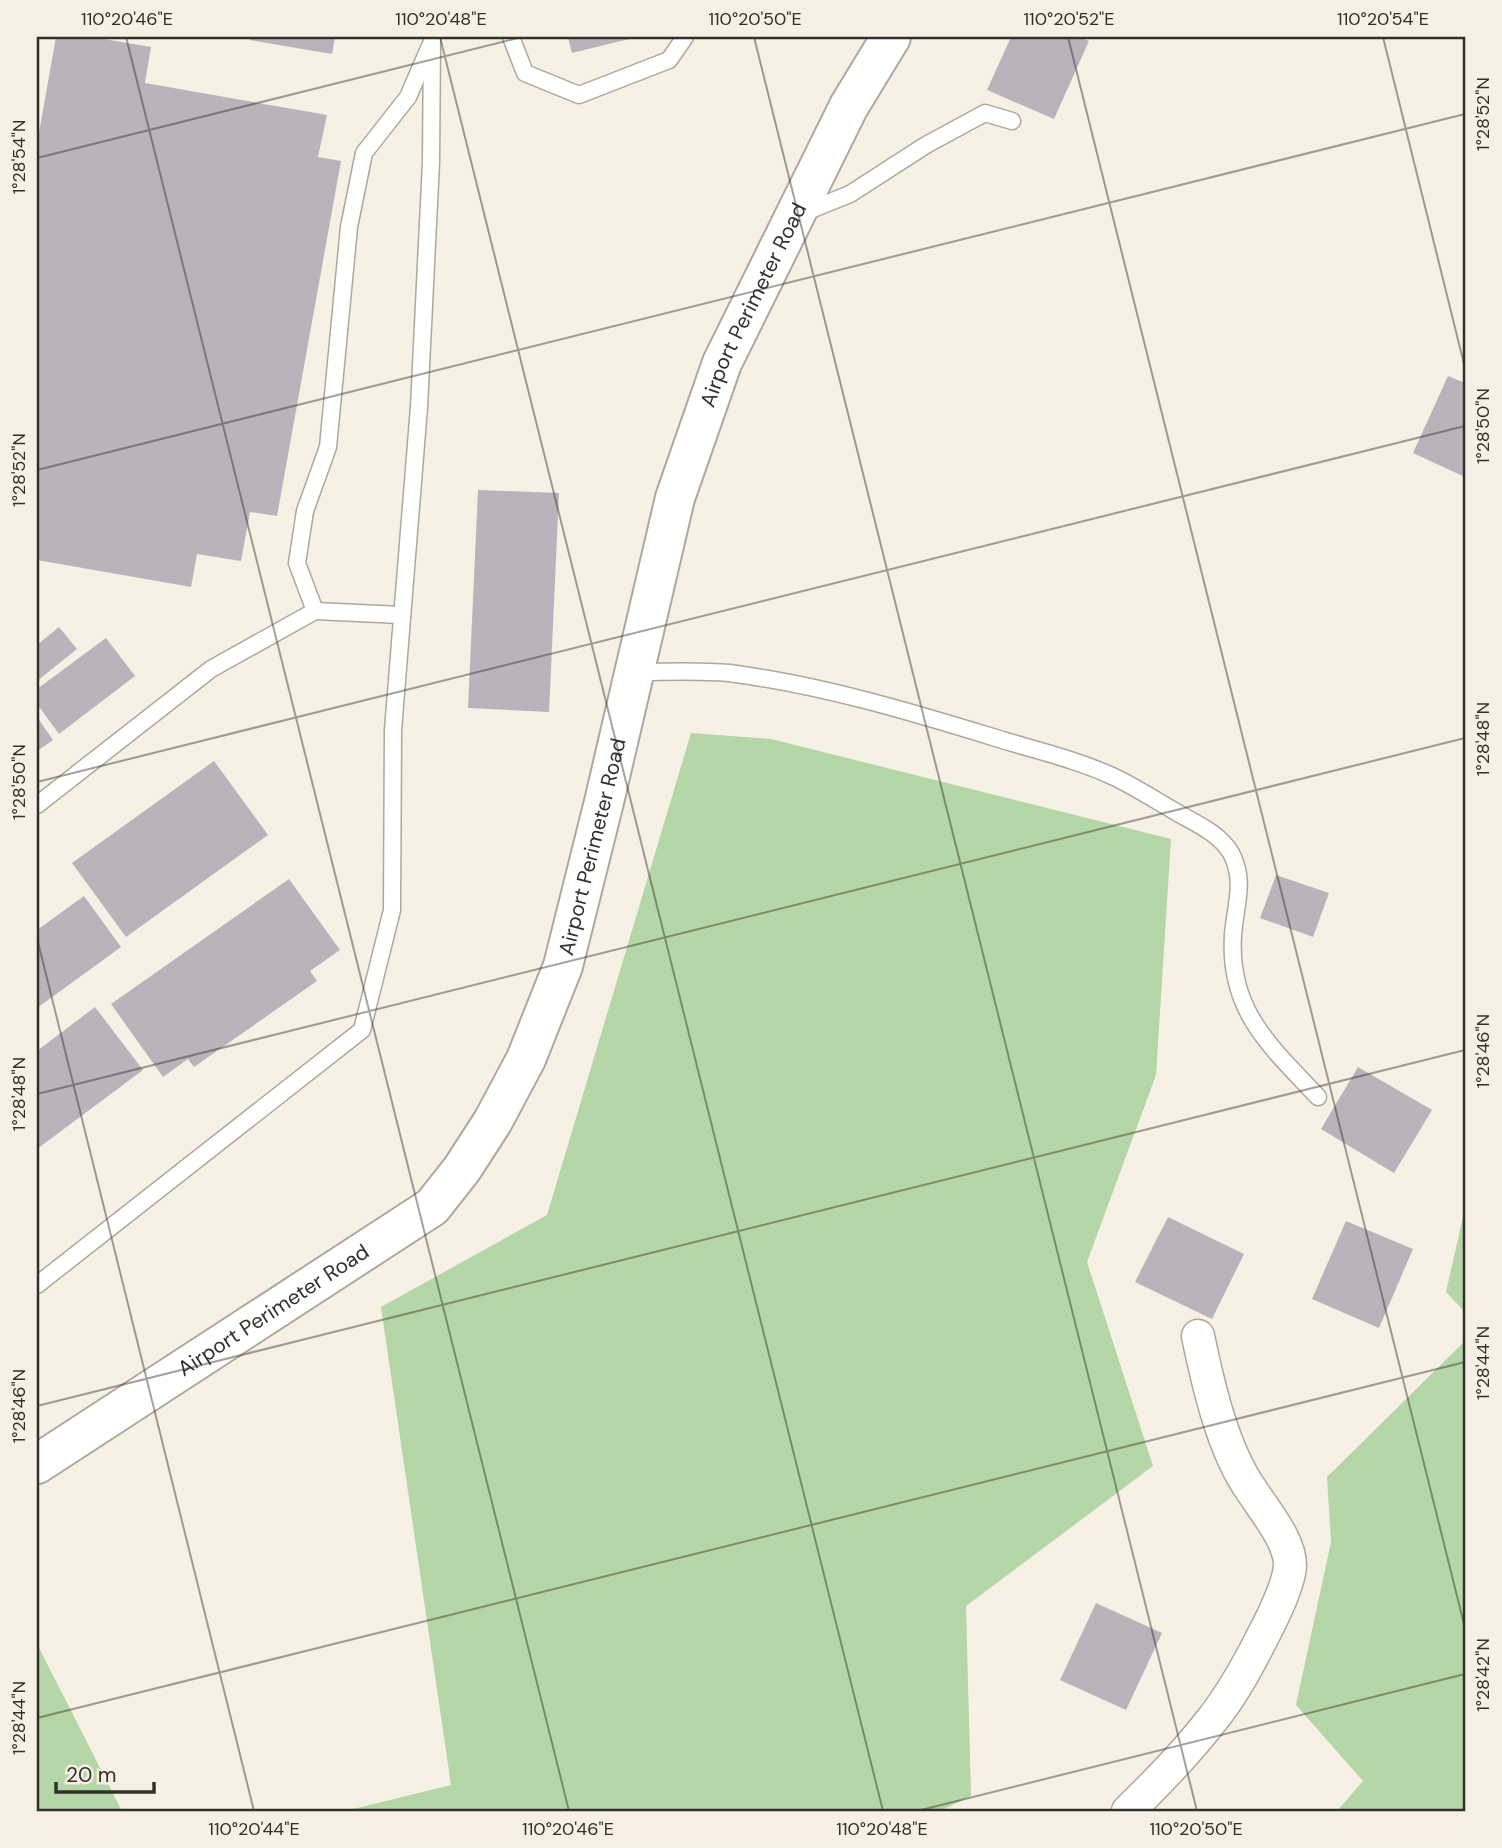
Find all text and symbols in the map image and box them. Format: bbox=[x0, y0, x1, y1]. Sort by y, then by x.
text: 110°20'46"E bbox=[81, 7, 173, 31]
text: 110°20'48"E bbox=[395, 7, 487, 31]
text: 110°20'50"E bbox=[708, 7, 802, 31]
text: 110°20'52"E bbox=[1024, 7, 1115, 31]
text: 110°20'54"E bbox=[1337, 7, 1429, 31]
text: 1°28'52"N bbox=[1471, 77, 1495, 151]
text: 1°28'54"N bbox=[7, 120, 31, 194]
street label: Airport Perimeter Road bbox=[694, 198, 813, 411]
text: 1°28'50"N bbox=[1471, 388, 1495, 464]
text: 1°28'52"N bbox=[7, 433, 31, 507]
text: 1°28'48"N bbox=[1471, 702, 1495, 776]
street label: Airport Perimeter Road bbox=[552, 735, 632, 958]
text: 1°28'50"N bbox=[7, 744, 31, 820]
text: 1°28'46"N bbox=[1471, 1014, 1495, 1088]
text: 1°28'48"N bbox=[7, 1057, 31, 1131]
street label: Airport Perimeter Road bbox=[172, 1238, 374, 1383]
text: 1°28'44"N bbox=[1471, 1326, 1495, 1400]
text: 1°28'46"N bbox=[7, 1369, 31, 1443]
text: 1°28'42"N bbox=[1471, 1638, 1495, 1712]
text: 1°28'44"N bbox=[7, 1681, 31, 1755]
scale bar bbox=[56, 1750, 154, 1794]
text: 20 m bbox=[66, 1761, 117, 1789]
text: 110°20'44"E bbox=[208, 1817, 300, 1841]
text: 110°20'46"E bbox=[522, 1817, 614, 1841]
text: 110°20'48"E bbox=[836, 1817, 928, 1841]
text: 110°20'50"E bbox=[1149, 1817, 1243, 1841]

